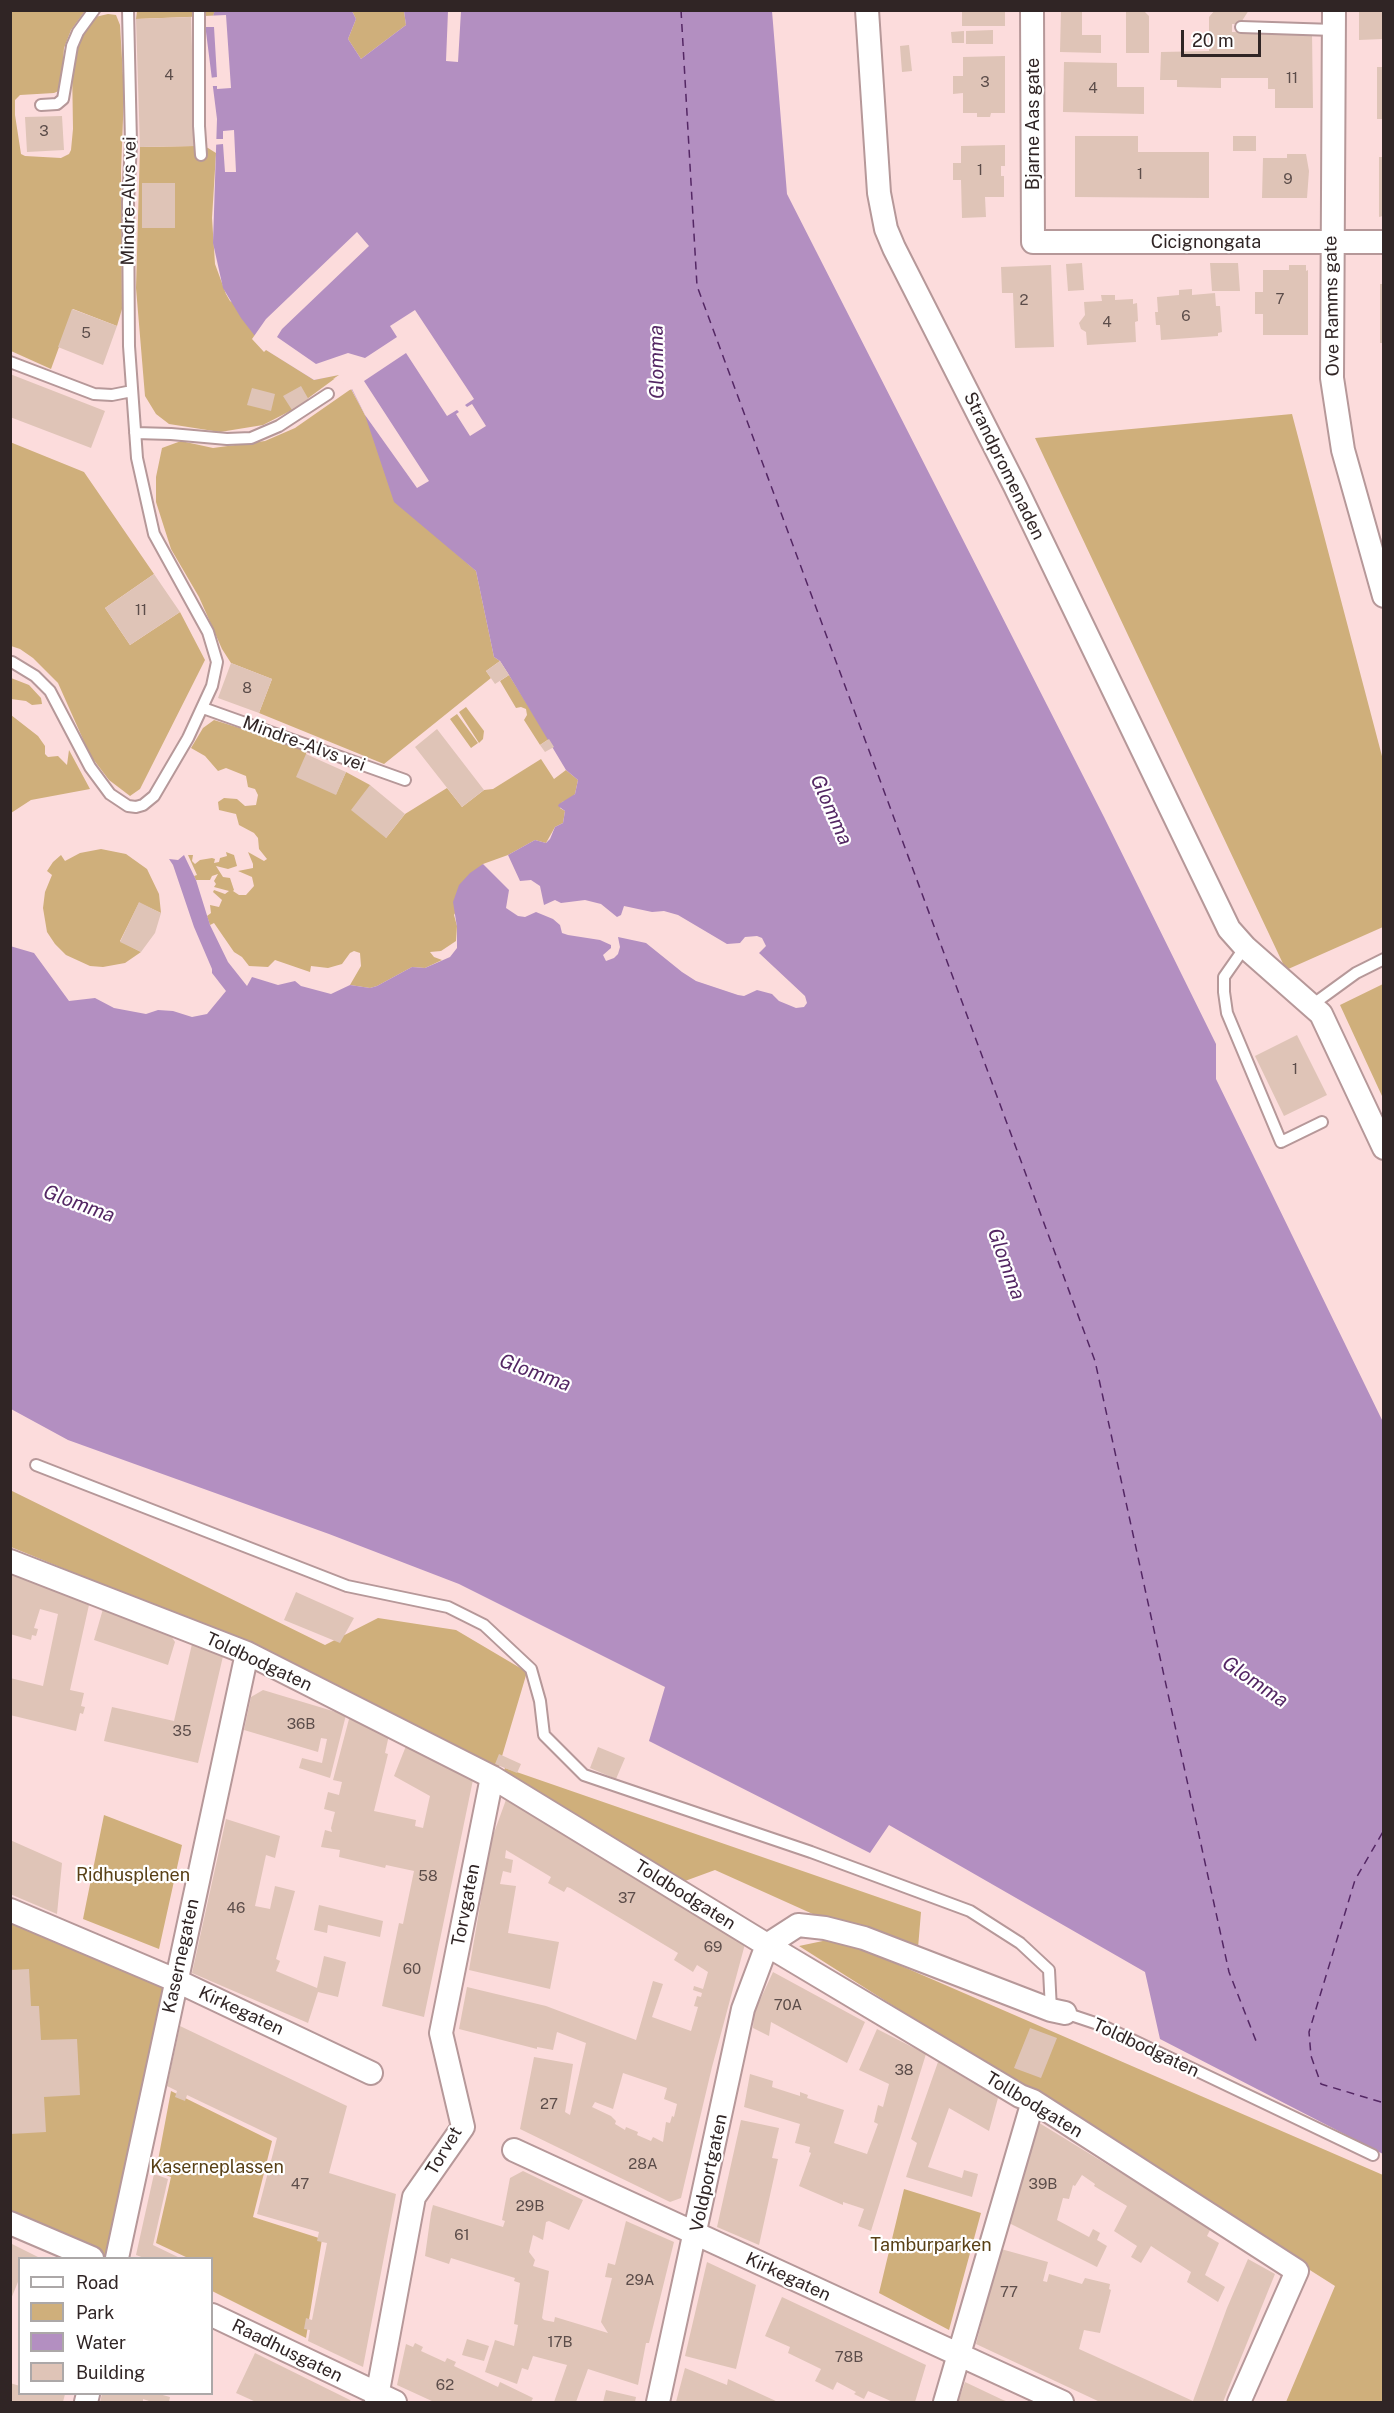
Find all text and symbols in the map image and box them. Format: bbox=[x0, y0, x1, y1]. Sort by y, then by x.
scale bar bbox=[1184, 18, 1264, 56]
text: 20 m bbox=[1192, 30, 1234, 51]
street label: Bjarne Aas gate bbox=[1022, 58, 1044, 190]
house number: 4 bbox=[164, 66, 174, 84]
house number: 11 bbox=[1286, 69, 1298, 87]
house number: 3 bbox=[980, 73, 990, 91]
house number: 4 bbox=[1088, 79, 1098, 97]
house number: 3 bbox=[39, 122, 49, 140]
street label: Mindre-Alvs vei bbox=[117, 136, 141, 266]
house number: 1 bbox=[977, 161, 983, 179]
house number: 1 bbox=[1137, 165, 1143, 183]
house number: 9 bbox=[1283, 170, 1293, 188]
street label: Cicignongata bbox=[1151, 231, 1261, 253]
street label: Ove Ramms gate bbox=[1320, 236, 1344, 376]
house number: 7 bbox=[1275, 290, 1285, 308]
house number: 2 bbox=[1020, 291, 1028, 309]
house number: 6 bbox=[1181, 307, 1191, 325]
house number: 4 bbox=[1102, 313, 1112, 331]
house number: 5 bbox=[81, 324, 91, 342]
water label: Glomma bbox=[644, 325, 670, 399]
street label: Strandpromenaden bbox=[959, 389, 1049, 543]
house number: 11 bbox=[135, 601, 147, 619]
house number: 8 bbox=[242, 679, 252, 697]
street label: Mindre-Alvs vei bbox=[240, 712, 368, 776]
water label: Glomma bbox=[805, 771, 857, 849]
house number: 1 bbox=[1292, 1060, 1298, 1078]
water label: Glomma bbox=[40, 1180, 118, 1228]
water label: Glomma bbox=[982, 1225, 1030, 1303]
water label: Glomma bbox=[496, 1349, 574, 1397]
street label: Toldbodgaten bbox=[202, 1628, 316, 1696]
water label: Glomma bbox=[1218, 1651, 1292, 1713]
house number: 36B bbox=[287, 1715, 315, 1733]
house number: 35 bbox=[172, 1722, 192, 1740]
street label: Toldbodgaten bbox=[631, 1855, 739, 1935]
street label: Torvgaten bbox=[447, 1862, 485, 1948]
park label: Ridhusplenen bbox=[76, 1864, 190, 1886]
house number: 58 bbox=[418, 1867, 438, 1885]
house number: 37 bbox=[618, 1889, 636, 1907]
street label: Kasernegaten bbox=[158, 1897, 204, 2015]
house number: 46 bbox=[227, 1899, 245, 1917]
house number: 69 bbox=[704, 1938, 722, 1956]
house number: 60 bbox=[403, 1960, 421, 1978]
street label: Kirkegaten bbox=[195, 1982, 287, 2040]
house number: 70A bbox=[774, 1996, 802, 2014]
street label: Toldbodgaten bbox=[1089, 2014, 1203, 2082]
house number: 38 bbox=[894, 2061, 914, 2079]
street label: Tollbodgaten bbox=[981, 2068, 1087, 2142]
house number: 27 bbox=[540, 2095, 558, 2113]
street label: Voldportgaten bbox=[686, 2112, 732, 2234]
street label: Torvet bbox=[421, 2123, 467, 2179]
house number: 28A bbox=[628, 2155, 658, 2173]
park label: Kaserneplassen bbox=[150, 2156, 284, 2178]
house number: 47 bbox=[291, 2175, 309, 2193]
house number: 39B bbox=[1029, 2175, 1057, 2193]
house number: 29B bbox=[516, 2197, 544, 2215]
house number: 61 bbox=[454, 2226, 470, 2244]
park label: Tamburparken bbox=[870, 2234, 992, 2256]
street label: Kirkegaten bbox=[742, 2248, 834, 2306]
legend bbox=[18, 2257, 213, 2395]
house number: 29A bbox=[626, 2271, 654, 2289]
text: Road bbox=[76, 2272, 119, 2293]
house number: 77 bbox=[1000, 2283, 1018, 2301]
text: Park bbox=[76, 2302, 114, 2323]
street label: Raadhusgaten bbox=[228, 2315, 346, 2387]
text: Water bbox=[76, 2332, 126, 2353]
house number: 17B bbox=[547, 2333, 573, 2351]
house number: 78B bbox=[835, 2348, 863, 2366]
text: Building bbox=[76, 2362, 145, 2383]
house number: 62 bbox=[436, 2376, 454, 2394]

